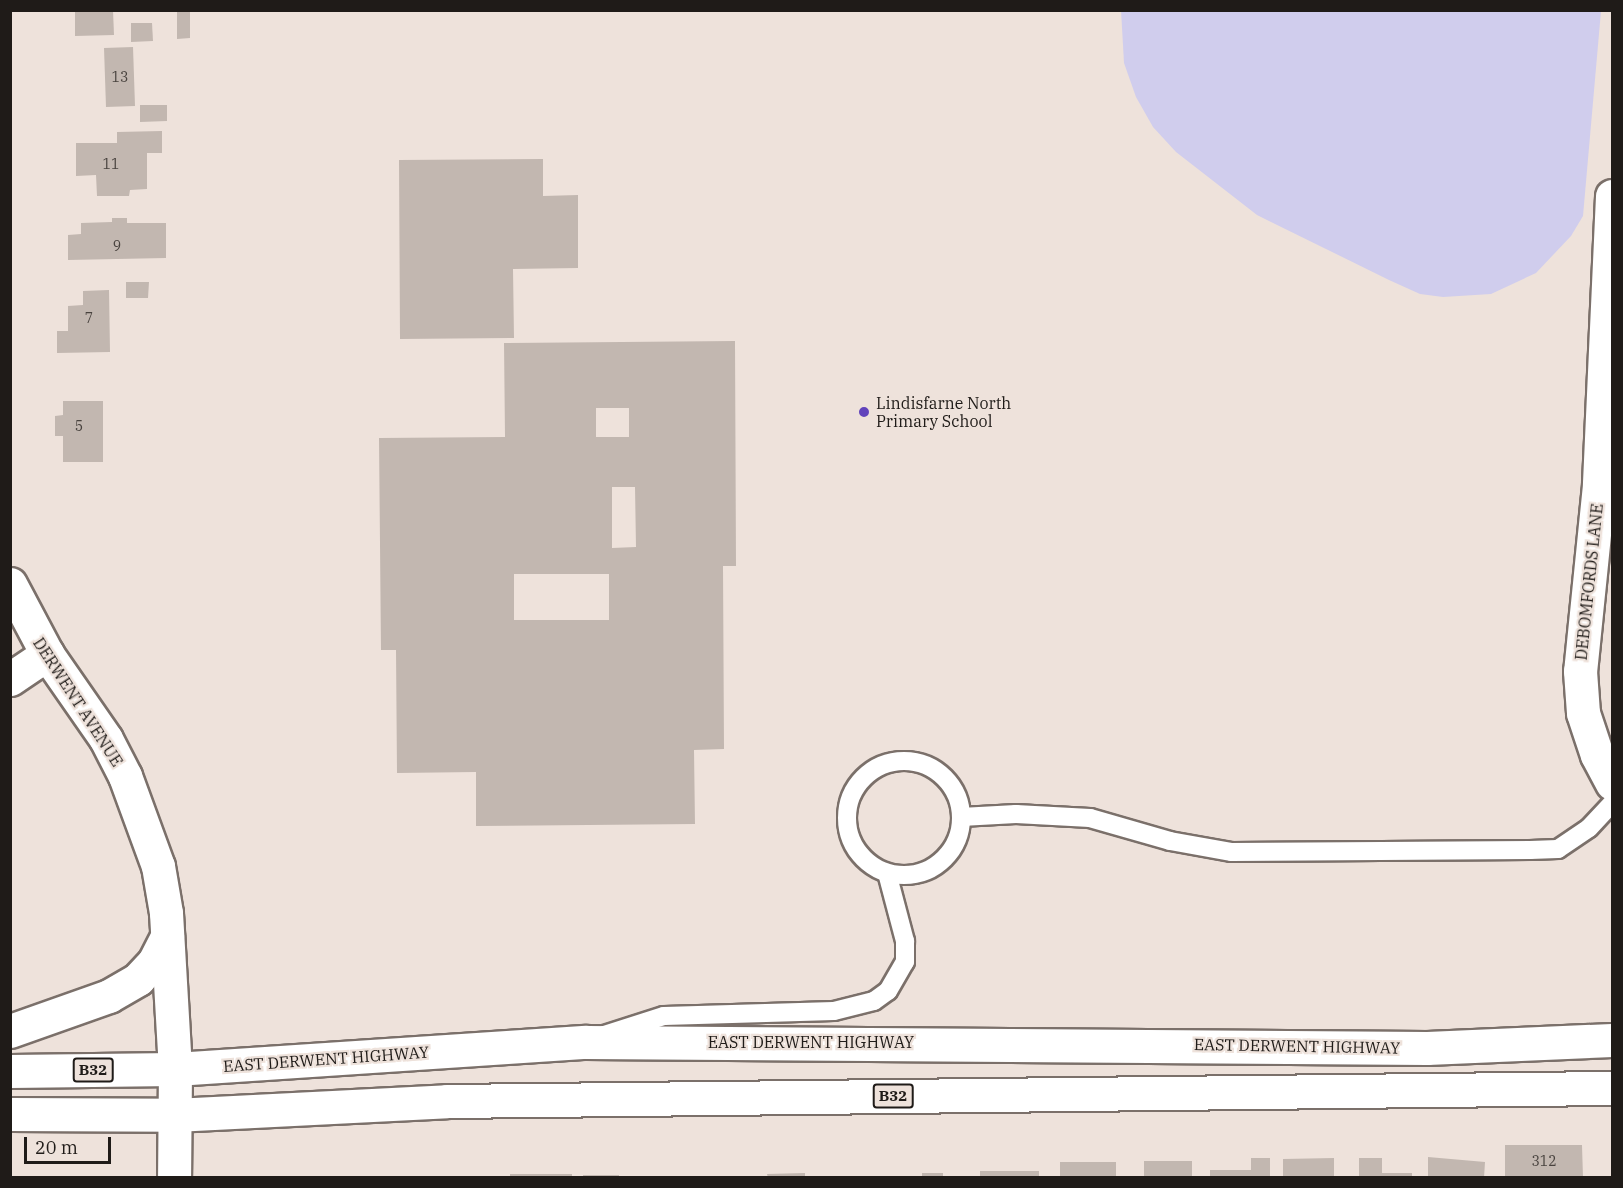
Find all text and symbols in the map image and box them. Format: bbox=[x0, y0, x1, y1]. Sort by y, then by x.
house number: 13 bbox=[112, 69, 128, 85]
house number: 11 bbox=[103, 156, 119, 172]
house number: 9 bbox=[113, 238, 121, 254]
house number: 7 bbox=[85, 310, 93, 326]
place label: Lindisfarne North Primary School bbox=[876, 393, 1011, 431]
marker: Lindisfarne North Primary School bbox=[857, 405, 871, 419]
house number: 5 bbox=[75, 418, 83, 434]
street label: DEBOMFORDS LANE bbox=[1571, 503, 1607, 661]
street label: DERWENT AVENUE bbox=[29, 634, 127, 770]
street label: EAST DERWENT HIGHWAY bbox=[708, 1032, 914, 1052]
street label: EAST DERWENT HIGHWAY bbox=[1194, 1035, 1400, 1057]
street label: EAST DERWENT HIGHWAY bbox=[222, 1042, 430, 1076]
road number: B32 bbox=[72, 1058, 114, 1082]
road number: B32 bbox=[872, 1084, 914, 1108]
scale bar bbox=[27, 1125, 114, 1163]
text: 20 m bbox=[35, 1136, 78, 1159]
house number: 312 bbox=[1531, 1153, 1557, 1169]

